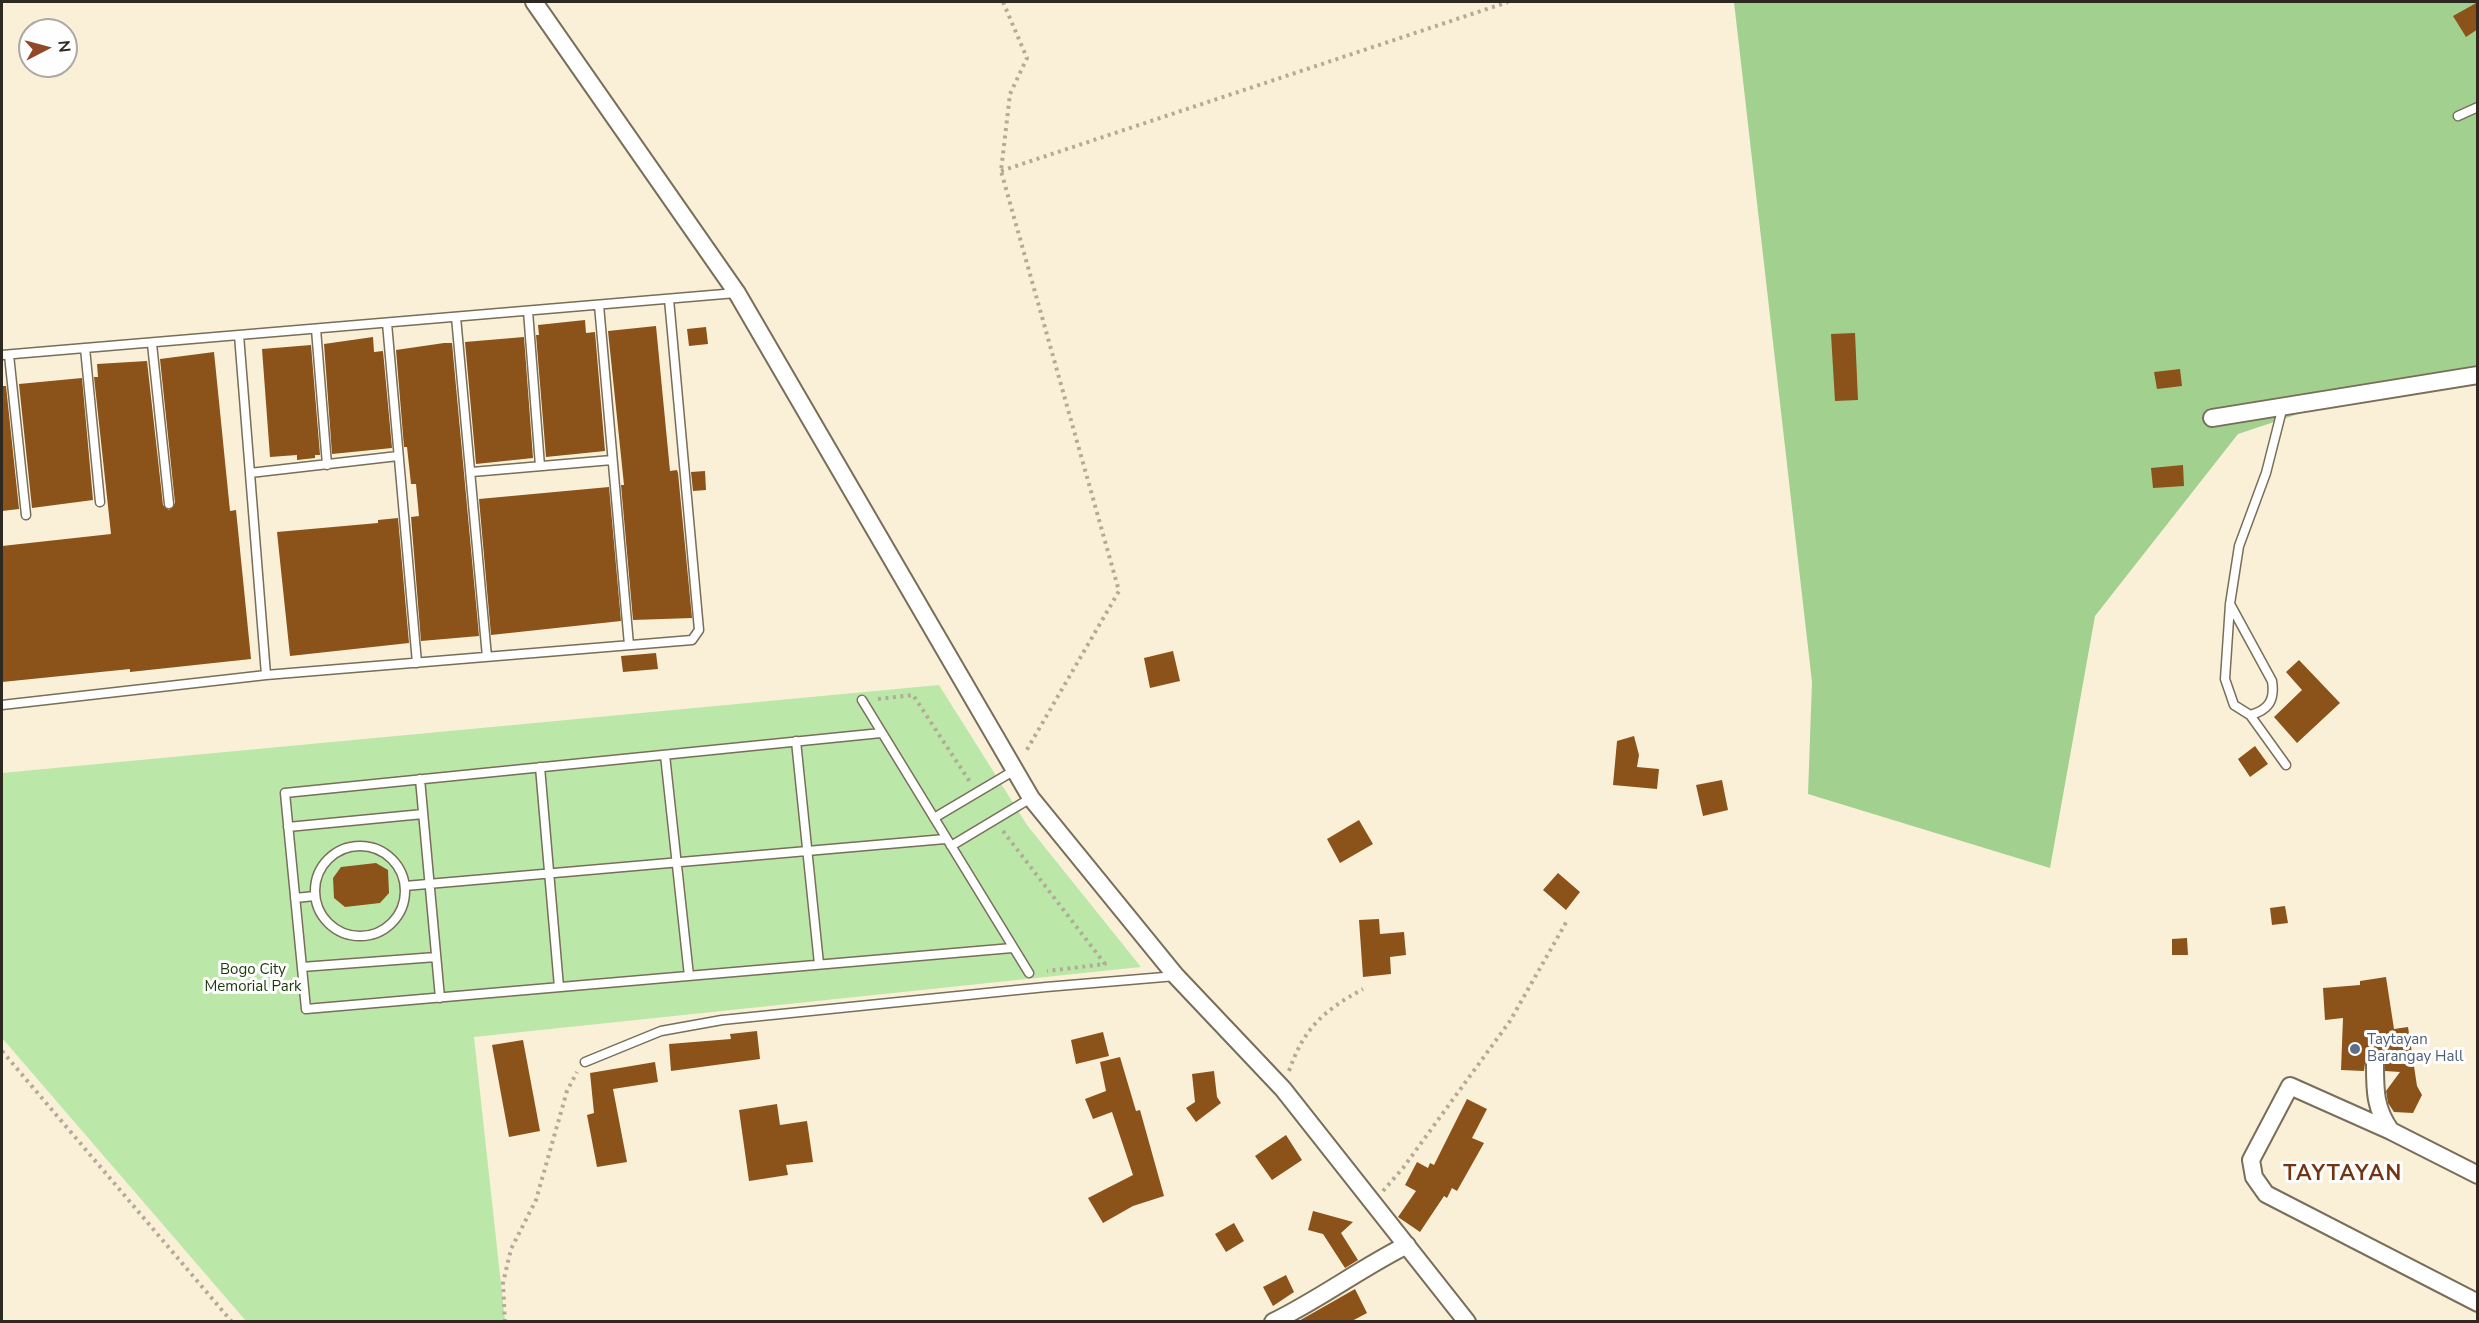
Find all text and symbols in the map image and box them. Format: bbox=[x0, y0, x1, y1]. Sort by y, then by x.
north arrow bbox=[18, 18, 78, 78]
text: N bbox=[52, 39, 75, 53]
park label: Bogo City Memorial Park bbox=[204, 961, 302, 996]
place label: Taytayan Barangay Hall bbox=[2367, 1031, 2463, 1066]
marker: Taytayan Barangay Hall bbox=[2348, 1042, 2362, 1056]
district label: TAYTAYAN bbox=[2283, 1162, 2403, 1188]

